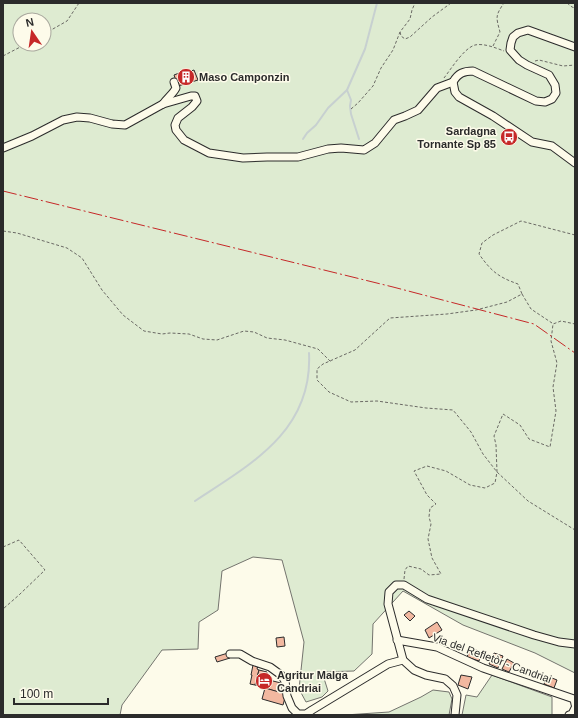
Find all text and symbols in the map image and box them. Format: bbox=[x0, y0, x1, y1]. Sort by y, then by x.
north arrow bbox=[12, 12, 52, 52]
text: N bbox=[25, 16, 35, 29]
building icon: Maso Camponzin bbox=[176, 67, 196, 87]
place label: Maso Camponzin bbox=[199, 71, 290, 83]
place label: Sardagna Tornante Sp 85 bbox=[417, 125, 497, 150]
bus stop icon: Sardagna Tornante Sp 85 bbox=[499, 127, 519, 147]
street label: Via del Refletòr - Candriai bbox=[431, 631, 553, 685]
place label: Agritur Malga Candriai bbox=[277, 669, 349, 694]
hotel icon: Agritur Malga Candriai bbox=[254, 671, 274, 691]
scale bar bbox=[14, 680, 108, 706]
text: 100 m bbox=[20, 687, 53, 701]

